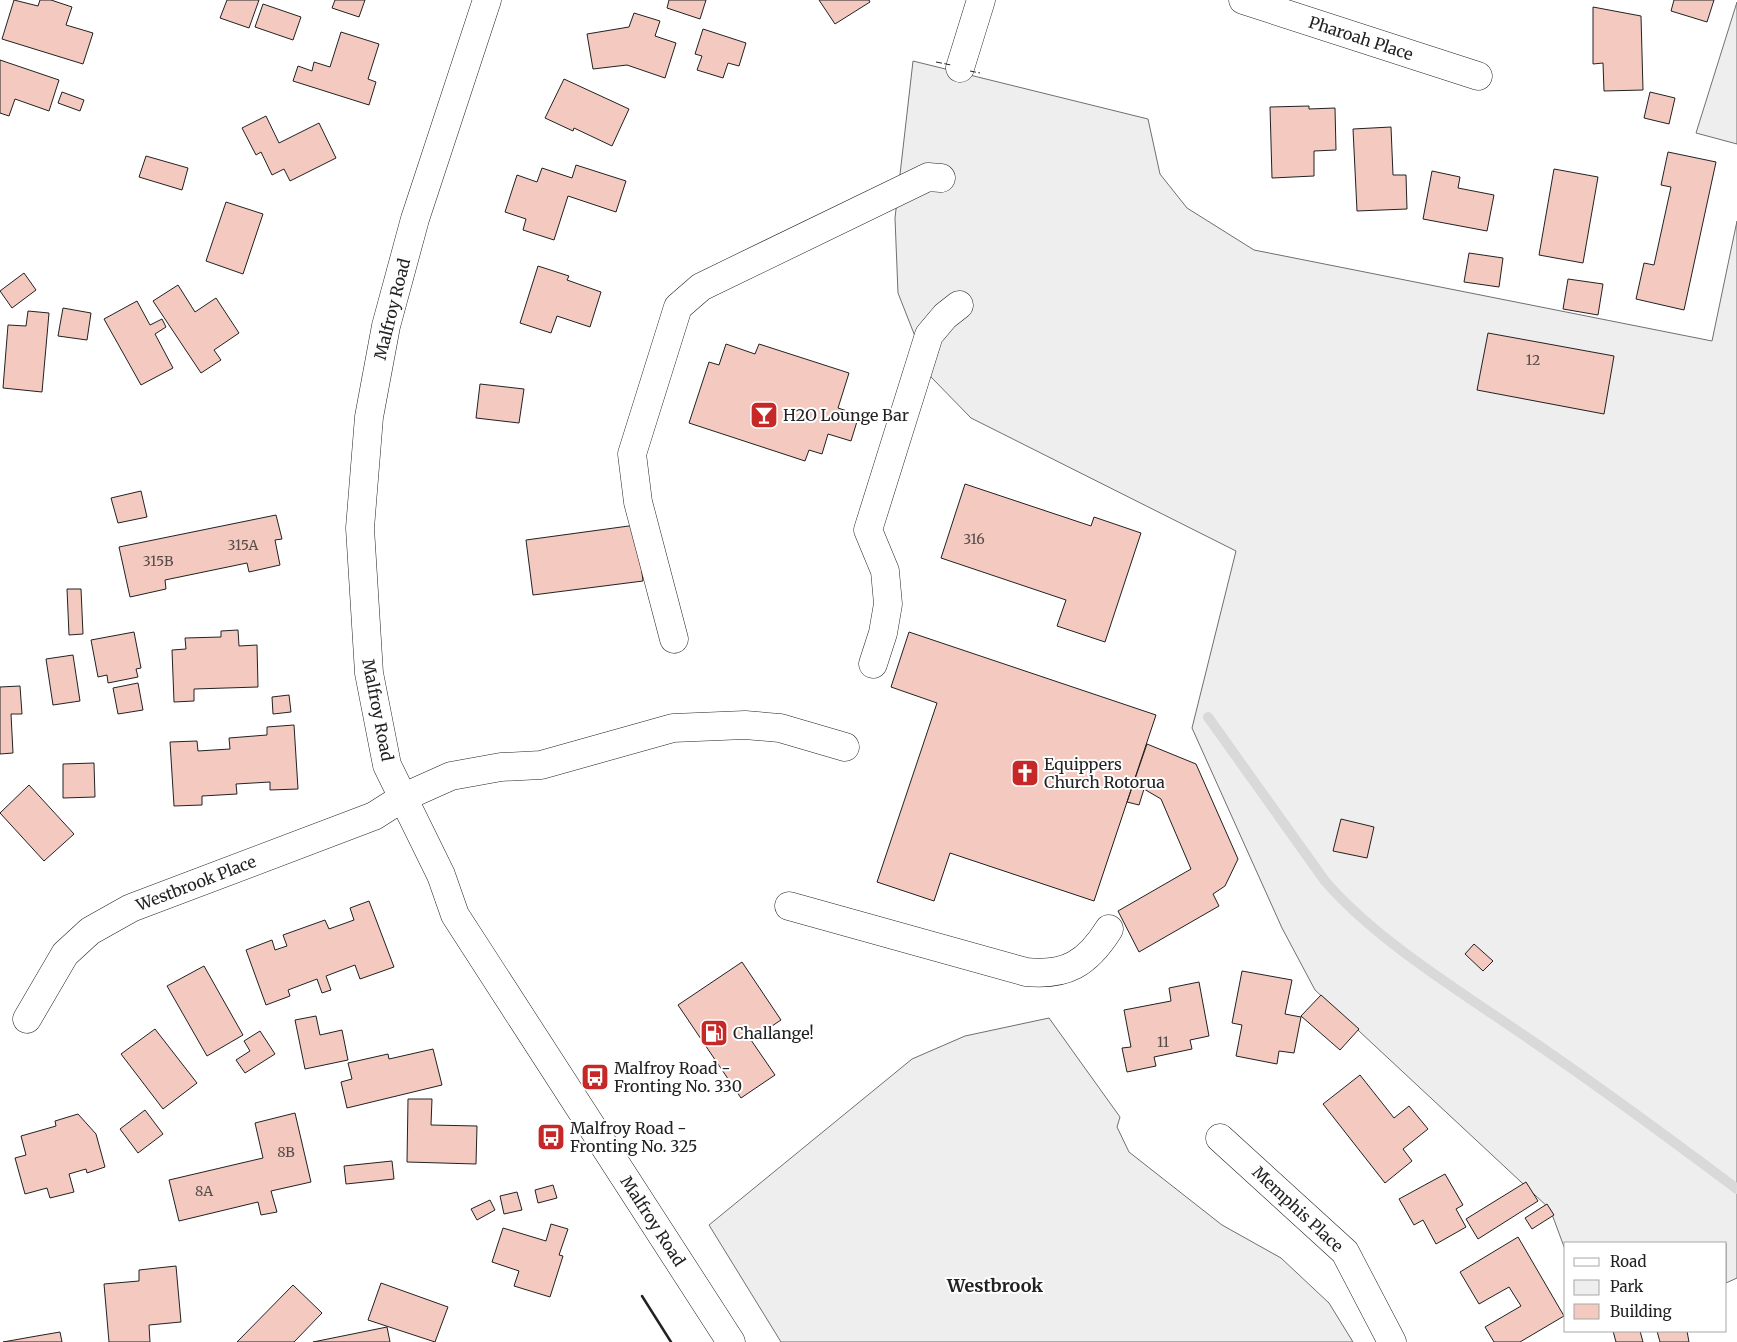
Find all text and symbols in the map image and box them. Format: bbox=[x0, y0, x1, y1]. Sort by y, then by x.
street label: Pharoah Place bbox=[1306, 12, 1416, 64]
street label: Malfroy Road bbox=[370, 256, 414, 362]
house number: 12 bbox=[1526, 351, 1540, 369]
bar icon: H2O Lounge Bar bbox=[749, 400, 779, 430]
place label: H2O Lounge Bar bbox=[783, 405, 909, 425]
house number: 316 bbox=[963, 530, 985, 548]
house number: 315A bbox=[228, 536, 259, 554]
house number: 315B bbox=[143, 552, 173, 570]
street label: Malfroy Road bbox=[358, 657, 398, 763]
place label: Equippers Church Rotorua bbox=[1044, 754, 1165, 792]
church icon: Equippers Church Rotorua bbox=[1010, 758, 1040, 788]
street label: Westbrook Place bbox=[132, 851, 259, 915]
fuel station icon: Challange! bbox=[699, 1018, 729, 1048]
place label: Challange! bbox=[733, 1023, 814, 1043]
house number: 11 bbox=[1157, 1033, 1169, 1051]
place label: Malfroy Road - Fronting No. 330 bbox=[614, 1058, 742, 1096]
bus stop icon: Malfroy Road - Fronting No. 330 bbox=[580, 1062, 610, 1092]
place label: Malfroy Road - Fronting No. 325 bbox=[570, 1118, 697, 1156]
bus stop icon: Malfroy Road - Fronting No. 325 bbox=[536, 1122, 566, 1152]
house number: 8B bbox=[277, 1143, 295, 1161]
street label: Memphis Place bbox=[1249, 1162, 1347, 1256]
street label: Malfroy Road bbox=[616, 1172, 690, 1270]
house number: 8A bbox=[195, 1182, 213, 1200]
legend bbox=[1564, 1242, 1727, 1332]
text: Road bbox=[1610, 1252, 1646, 1271]
district label: Westbrook bbox=[946, 1274, 1043, 1297]
text: Park bbox=[1610, 1277, 1644, 1296]
text: Building bbox=[1610, 1302, 1672, 1321]

